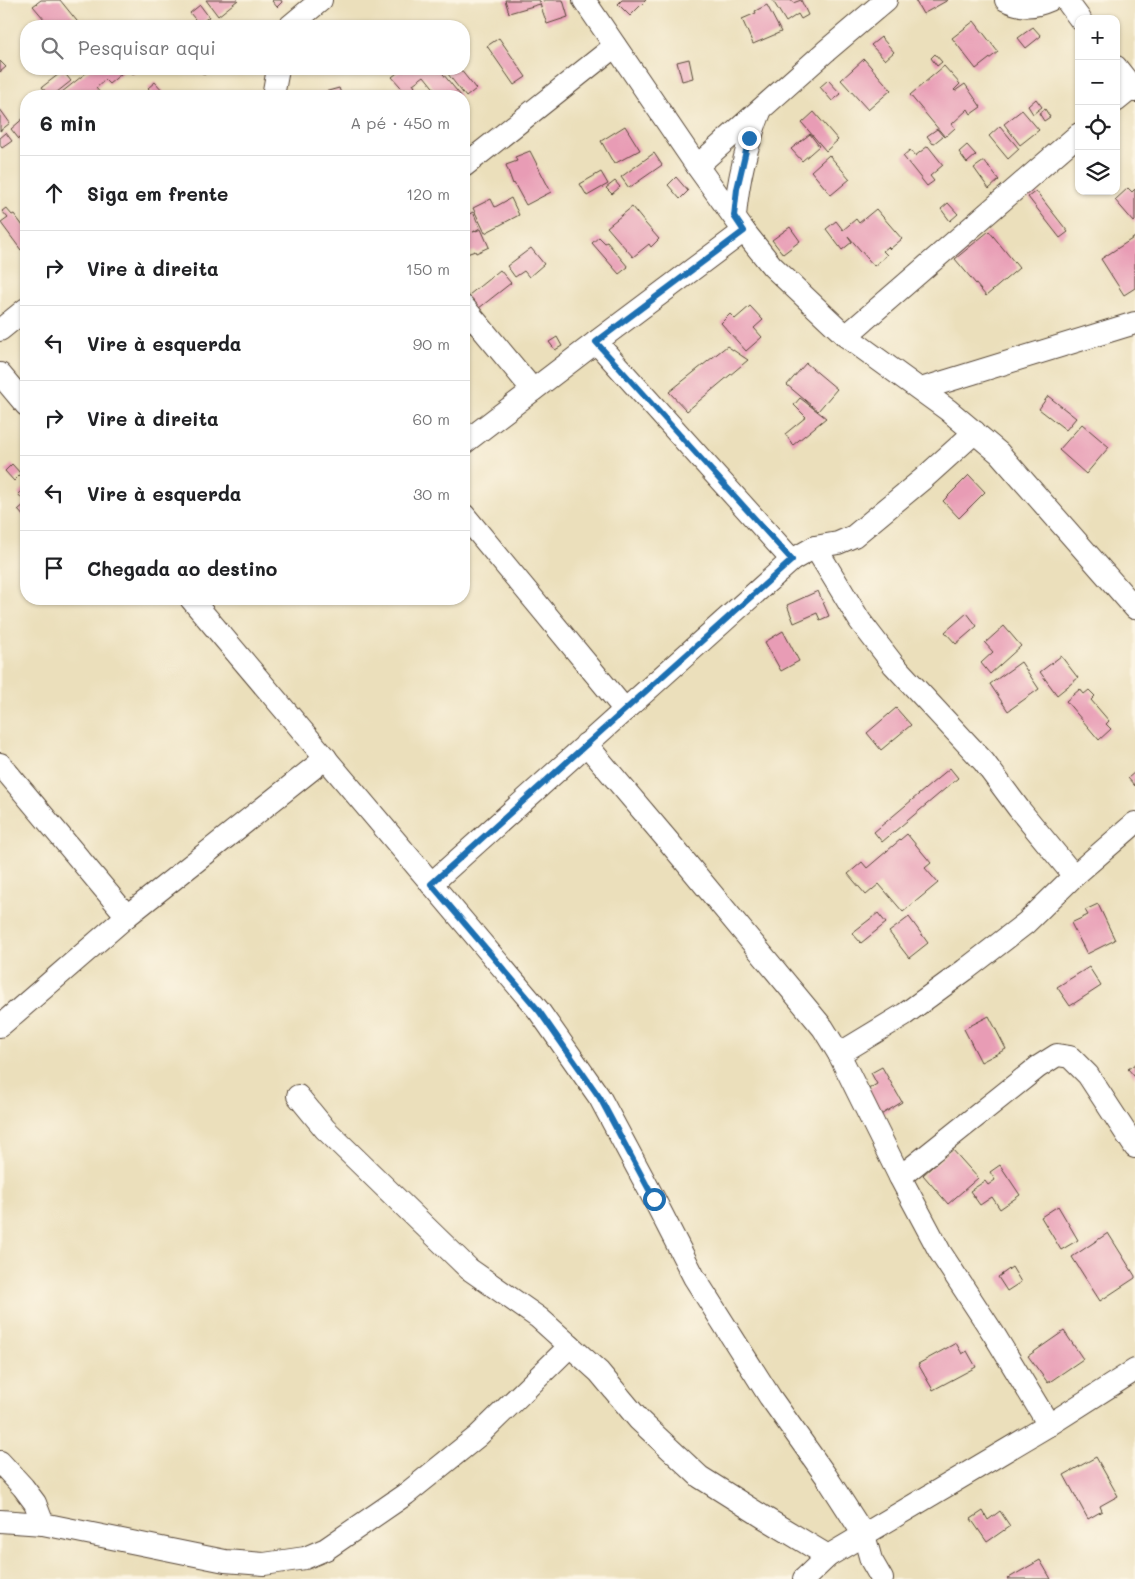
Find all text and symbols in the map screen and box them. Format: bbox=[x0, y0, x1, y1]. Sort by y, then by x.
map controls bbox=[1075, 15, 1120, 195]
button: + bbox=[1075, 15, 1120, 60]
search box bbox=[20, 20, 470, 75]
icon: search bbox=[38, 34, 66, 62]
text: Pesquisar aqui bbox=[78, 35, 216, 60]
button: − bbox=[1075, 60, 1120, 105]
button: locate bbox=[1075, 105, 1120, 150]
text: 6 min bbox=[40, 109, 96, 136]
text: A pé · 450 m bbox=[350, 112, 450, 133]
route end bbox=[738, 127, 761, 150]
button: layers bbox=[1075, 150, 1120, 195]
icon: ahead bbox=[40, 179, 68, 207]
text: Siga em frente bbox=[87, 181, 228, 206]
text: 120 m bbox=[406, 183, 450, 204]
icon: right bbox=[40, 254, 68, 282]
text: Vire à direita bbox=[87, 256, 219, 281]
text: 150 m bbox=[406, 258, 450, 279]
icon: left bbox=[40, 329, 68, 357]
text: Vire à esquerda bbox=[87, 331, 242, 356]
text: 90 m bbox=[413, 333, 450, 354]
icon: right bbox=[40, 404, 68, 432]
text: Vire à direita bbox=[87, 406, 219, 431]
text: 60 m bbox=[413, 408, 450, 429]
icon: left bbox=[40, 479, 68, 507]
text: Vire à esquerda bbox=[87, 481, 242, 506]
text: 30 m bbox=[413, 483, 450, 504]
icon: arrive bbox=[40, 554, 68, 582]
text: Chegada ao destino bbox=[87, 556, 277, 581]
route start bbox=[643, 1188, 666, 1211]

